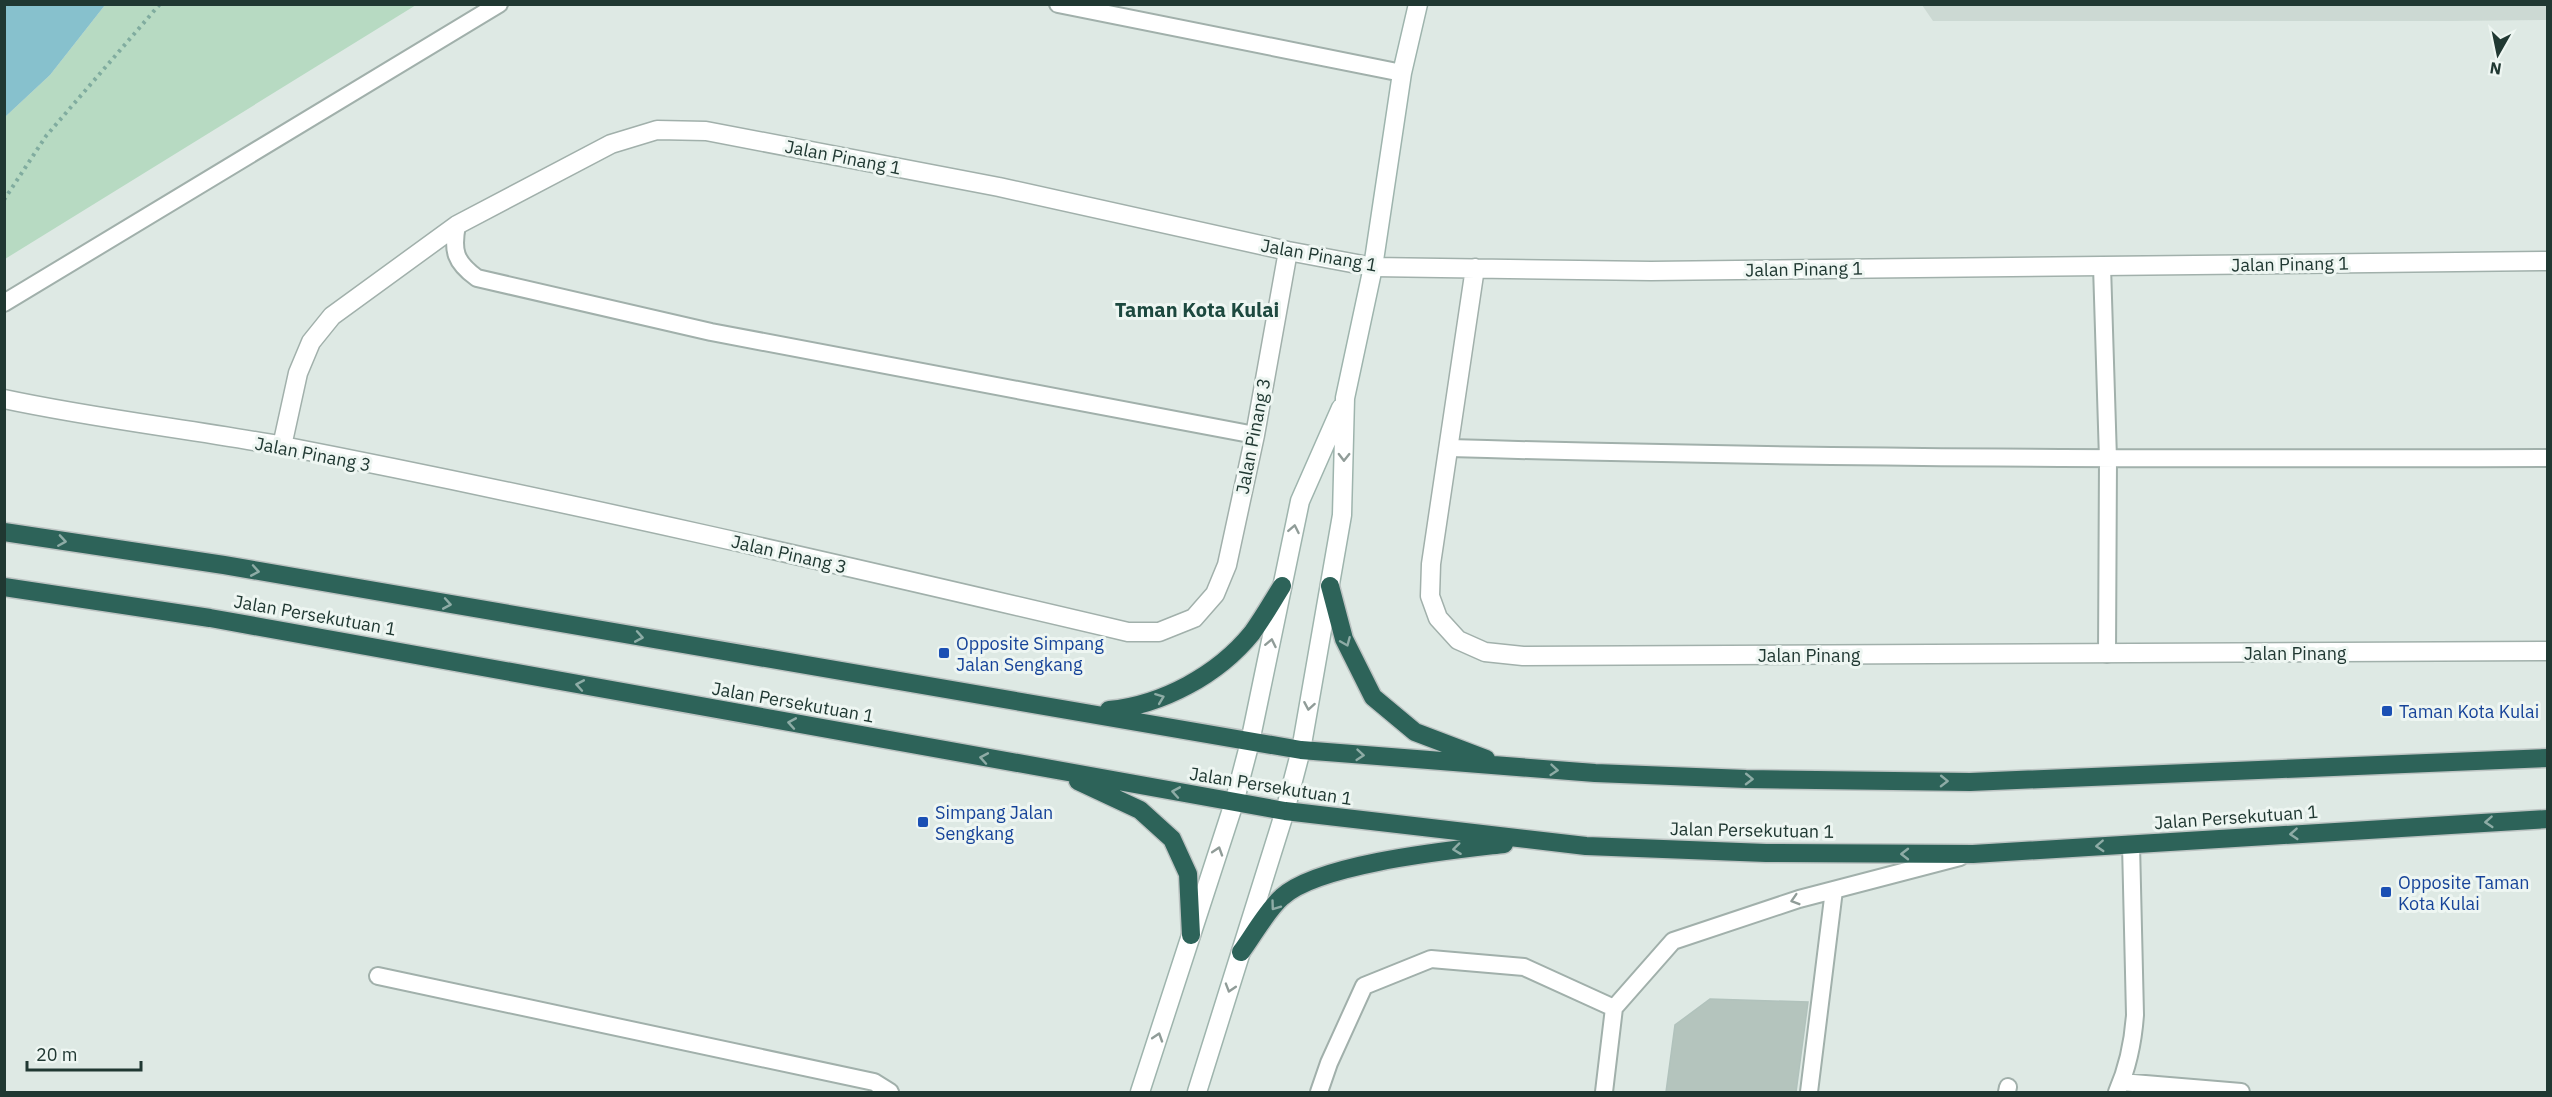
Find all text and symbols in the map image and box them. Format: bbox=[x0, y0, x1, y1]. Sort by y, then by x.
north arrow bbox=[2468, 24, 2528, 84]
text: N bbox=[2488, 58, 2503, 80]
street label: Jalan Pinang 1 bbox=[783, 134, 903, 180]
street label: Jalan Pinang 1 bbox=[1259, 233, 1379, 277]
street label: Jalan Pinang 1 bbox=[2231, 251, 2349, 277]
street label: Jalan Pinang 1 bbox=[1745, 256, 1863, 282]
district label: Taman Kota Kulai bbox=[1115, 296, 1279, 323]
street label: Jalan Pinang 3 bbox=[1230, 376, 1276, 496]
street label: Jalan Pinang 3 bbox=[253, 431, 373, 477]
one-way arrow bbox=[1337, 452, 1350, 461]
one-way arrow bbox=[1287, 524, 1300, 534]
street label: Jalan Pinang 3 bbox=[729, 530, 849, 578]
one-way arrow bbox=[58, 534, 67, 546]
one-way arrow bbox=[250, 564, 260, 576]
street label: Jalan Persekutuan 1 bbox=[232, 589, 398, 641]
one-way arrow bbox=[443, 597, 452, 609]
one-way arrow bbox=[635, 630, 644, 642]
place label: Opposite Simpang Jalan Sengkang bbox=[956, 632, 1104, 676]
one-way arrow bbox=[1339, 636, 1351, 647]
one-way arrow bbox=[1263, 639, 1276, 649]
street label: Jalan Pinang bbox=[2244, 642, 2347, 665]
street label: Jalan Pinang bbox=[1758, 644, 1861, 667]
marker: Opposite Simpang Jalan Sengkang bbox=[937, 646, 951, 660]
street label: Jalan Persekutuan 1 bbox=[710, 676, 876, 728]
one-way arrow bbox=[575, 679, 584, 691]
one-way arrow bbox=[1154, 693, 1165, 705]
place label: Taman Kota Kulai bbox=[2399, 700, 2539, 723]
one-way arrow bbox=[1303, 701, 1316, 711]
marker: Taman Kota Kulai bbox=[2380, 704, 2394, 718]
one-way arrow bbox=[787, 717, 797, 730]
one-way arrow bbox=[1355, 748, 1364, 761]
one-way arrow bbox=[979, 752, 989, 765]
street label: Jalan Persekutuan 1 bbox=[1188, 762, 1354, 810]
one-way arrow bbox=[1549, 763, 1558, 776]
one-way arrow bbox=[1744, 773, 1753, 785]
one-way arrow bbox=[1939, 775, 1948, 787]
one-way arrow bbox=[1171, 786, 1181, 799]
street label: Jalan Persekutuan 1 bbox=[2153, 800, 2319, 834]
place label: Simpang Jalan Sengkang bbox=[935, 801, 1053, 845]
marker: Simpang Jalan Sengkang bbox=[916, 815, 930, 829]
one-way arrow bbox=[2485, 816, 2494, 829]
street label: Jalan Persekutuan 1 bbox=[1670, 817, 1834, 843]
one-way arrow bbox=[2290, 828, 2299, 841]
one-way arrow bbox=[2095, 840, 2104, 853]
one-way arrow bbox=[1452, 842, 1462, 855]
one-way arrow bbox=[1211, 846, 1223, 857]
one-way arrow bbox=[1901, 848, 1910, 860]
place label: Opposite Taman Kota Kulai bbox=[2398, 871, 2530, 915]
marker: Opposite Taman Kota Kulai bbox=[2379, 885, 2393, 899]
one-way arrow bbox=[1790, 893, 1801, 906]
one-way arrow bbox=[1271, 900, 1282, 911]
one-way arrow bbox=[1225, 982, 1237, 993]
one-way arrow bbox=[1151, 1032, 1163, 1043]
scale bar bbox=[27, 1034, 141, 1072]
text: 20 m bbox=[36, 1043, 78, 1066]

